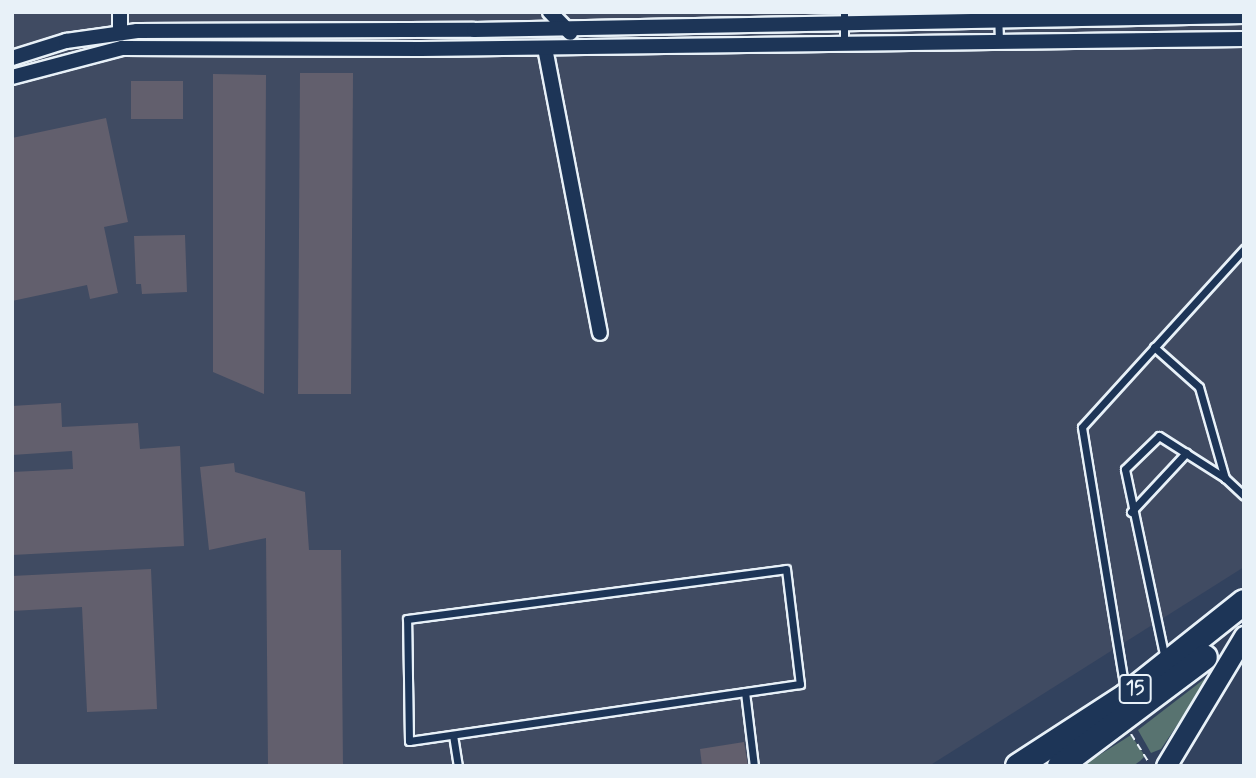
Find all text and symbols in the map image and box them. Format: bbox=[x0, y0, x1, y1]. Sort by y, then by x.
road number: 15 bbox=[1118, 674, 1152, 704]

